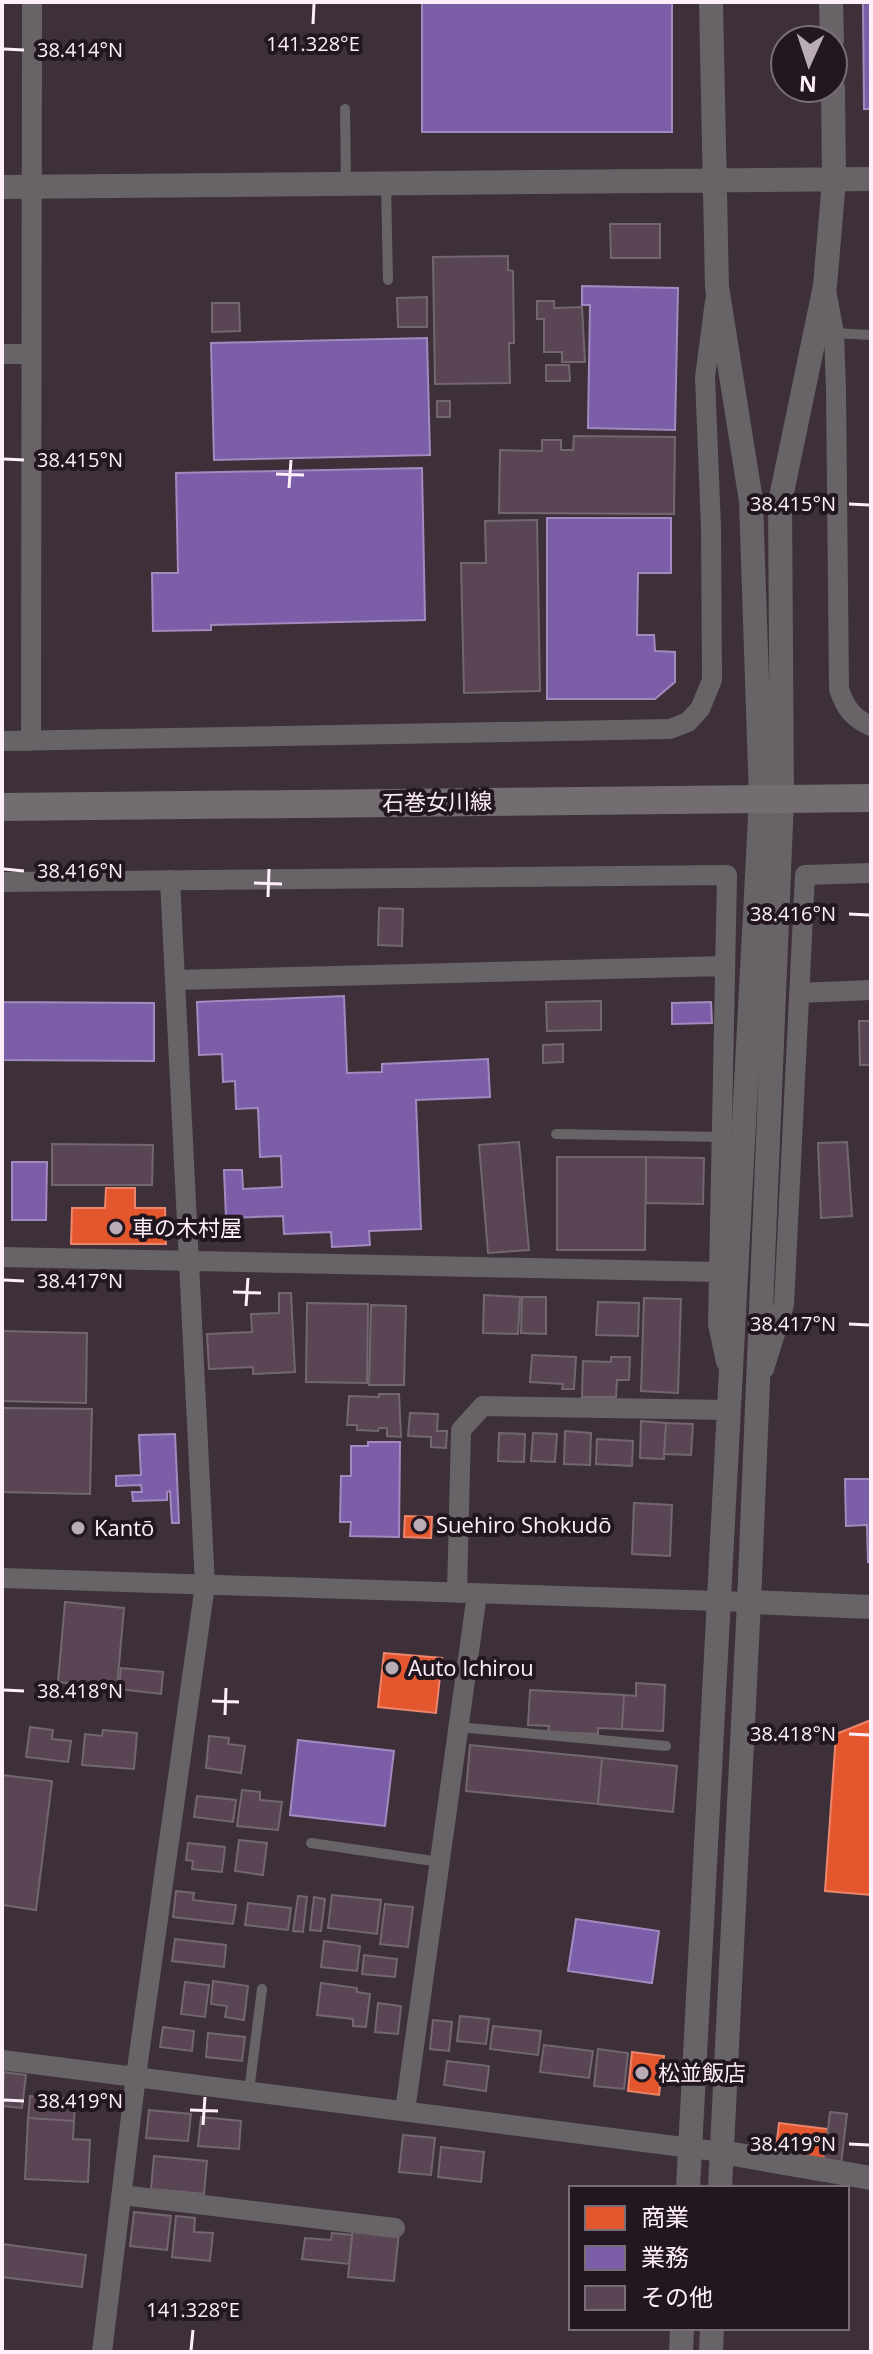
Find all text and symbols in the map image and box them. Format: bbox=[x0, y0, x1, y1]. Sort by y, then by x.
north arrow bbox=[769, 24, 849, 104]
text: 141.328°E bbox=[266, 30, 360, 57]
text: 38.414°N bbox=[37, 36, 123, 63]
text: N bbox=[798, 70, 818, 100]
text: 38.415°N bbox=[37, 446, 123, 473]
text: 38.415°N bbox=[750, 490, 836, 517]
street label: 石巻女川線 bbox=[382, 785, 492, 817]
text: 38.416°N bbox=[37, 857, 123, 884]
text: 38.416°N bbox=[750, 900, 836, 927]
place label: 車の木村屋 bbox=[132, 1212, 242, 1242]
marker: 車の木村屋 bbox=[107, 1219, 125, 1237]
text: 38.417°N bbox=[37, 1267, 123, 1294]
text: 38.417°N bbox=[750, 1310, 836, 1337]
place label: Suehiro Shokudō bbox=[436, 1509, 611, 1539]
place label: Kantō bbox=[94, 1512, 154, 1542]
marker: Suehiro Shokudō bbox=[411, 1516, 429, 1534]
marker: Kantō bbox=[69, 1519, 87, 1537]
place label: Auto Ichirou bbox=[408, 1652, 534, 1682]
marker: Auto Ichirou bbox=[383, 1659, 401, 1677]
text: 38.418°N bbox=[37, 1677, 123, 1704]
text: 38.418°N bbox=[750, 1720, 836, 1747]
place label: 松並飯店 bbox=[658, 2057, 746, 2087]
marker: 松並飯店 bbox=[633, 2064, 651, 2082]
text: 38.419°N bbox=[37, 2087, 123, 2114]
text: 38.419°N bbox=[750, 2130, 836, 2157]
legend bbox=[569, 2186, 849, 2330]
text: 商業 bbox=[641, 2200, 689, 2233]
text: 業務 bbox=[641, 2240, 689, 2273]
text: その他 bbox=[641, 2280, 713, 2313]
text: 141.328°E bbox=[146, 2296, 240, 2323]

